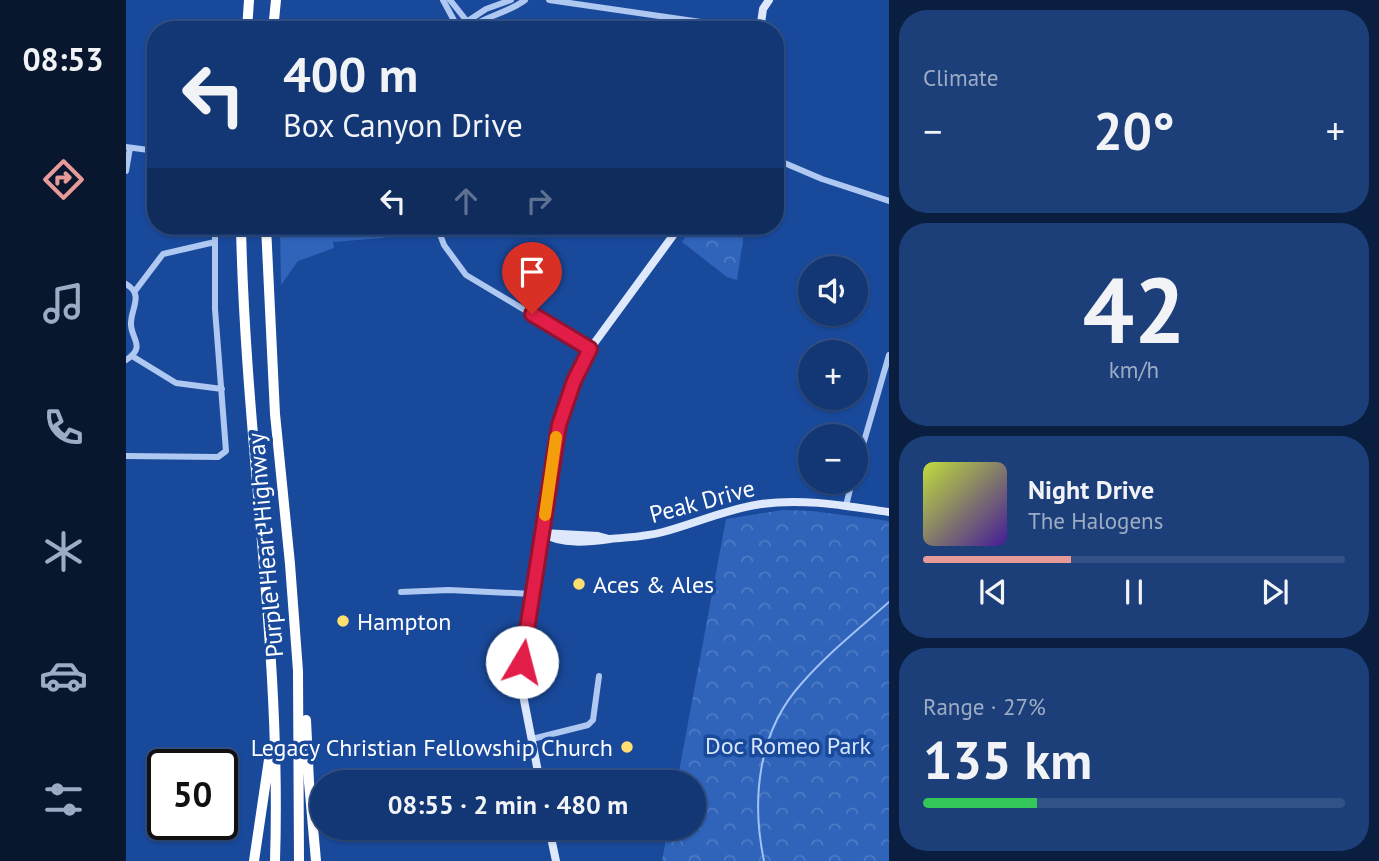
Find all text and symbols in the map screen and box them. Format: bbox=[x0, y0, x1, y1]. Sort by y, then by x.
text: 08:53 bbox=[22, 38, 104, 80]
text: 400 m bbox=[283, 42, 418, 106]
icon: left bbox=[168, 49, 259, 140]
text: Climate bbox=[923, 63, 998, 92]
text: 20° bbox=[1093, 97, 1175, 164]
text: Box Canyon Drive bbox=[283, 104, 523, 146]
text: − bbox=[923, 106, 942, 155]
text: + bbox=[1326, 106, 1345, 155]
icon: directions bbox=[39, 155, 88, 204]
icon: left bbox=[374, 182, 412, 220]
icon: ahead bbox=[447, 182, 485, 220]
icon: right bbox=[520, 182, 558, 220]
pin bbox=[502, 242, 562, 314]
text: 42 bbox=[1082, 250, 1186, 368]
icon: arrive bbox=[513, 253, 551, 291]
map controls bbox=[798, 256, 868, 494]
button: sound bbox=[798, 256, 868, 326]
icon: music bbox=[39, 279, 88, 328]
button: + bbox=[798, 340, 868, 410]
text: km/h bbox=[1109, 355, 1159, 384]
icon: phone bbox=[39, 403, 88, 452]
button: − bbox=[798, 424, 868, 494]
street label: Purple Heart Highway bbox=[240, 431, 290, 659]
street label: Peak Drive bbox=[646, 472, 758, 530]
text: Night Drive bbox=[1028, 473, 1154, 506]
text: The Halogens bbox=[1028, 506, 1163, 535]
icon: climate bbox=[39, 527, 88, 576]
place label: Aces & Ales bbox=[593, 569, 714, 600]
icon: previous bbox=[974, 573, 1012, 611]
icon: pause bbox=[1115, 573, 1153, 611]
icon: next bbox=[1256, 573, 1294, 611]
marker: Aces & Ales bbox=[571, 576, 587, 592]
place label: Hampton bbox=[357, 606, 451, 637]
marker: Hampton bbox=[335, 613, 351, 629]
position arrow bbox=[485, 625, 559, 699]
icon: car bbox=[39, 651, 88, 700]
text: Range · 27% bbox=[923, 692, 1046, 721]
text: 135 km bbox=[923, 726, 1092, 793]
park label: Doc Romeo Park bbox=[705, 730, 872, 761]
place label: Legacy Christian Fellowship Church bbox=[251, 732, 613, 763]
marker: Legacy Christian Fellowship Church bbox=[619, 739, 635, 755]
speed limit sign: 50 bbox=[147, 749, 238, 840]
icon: filters bbox=[39, 775, 88, 824]
text: 08:55 · 2 min · 480 m bbox=[388, 788, 628, 821]

